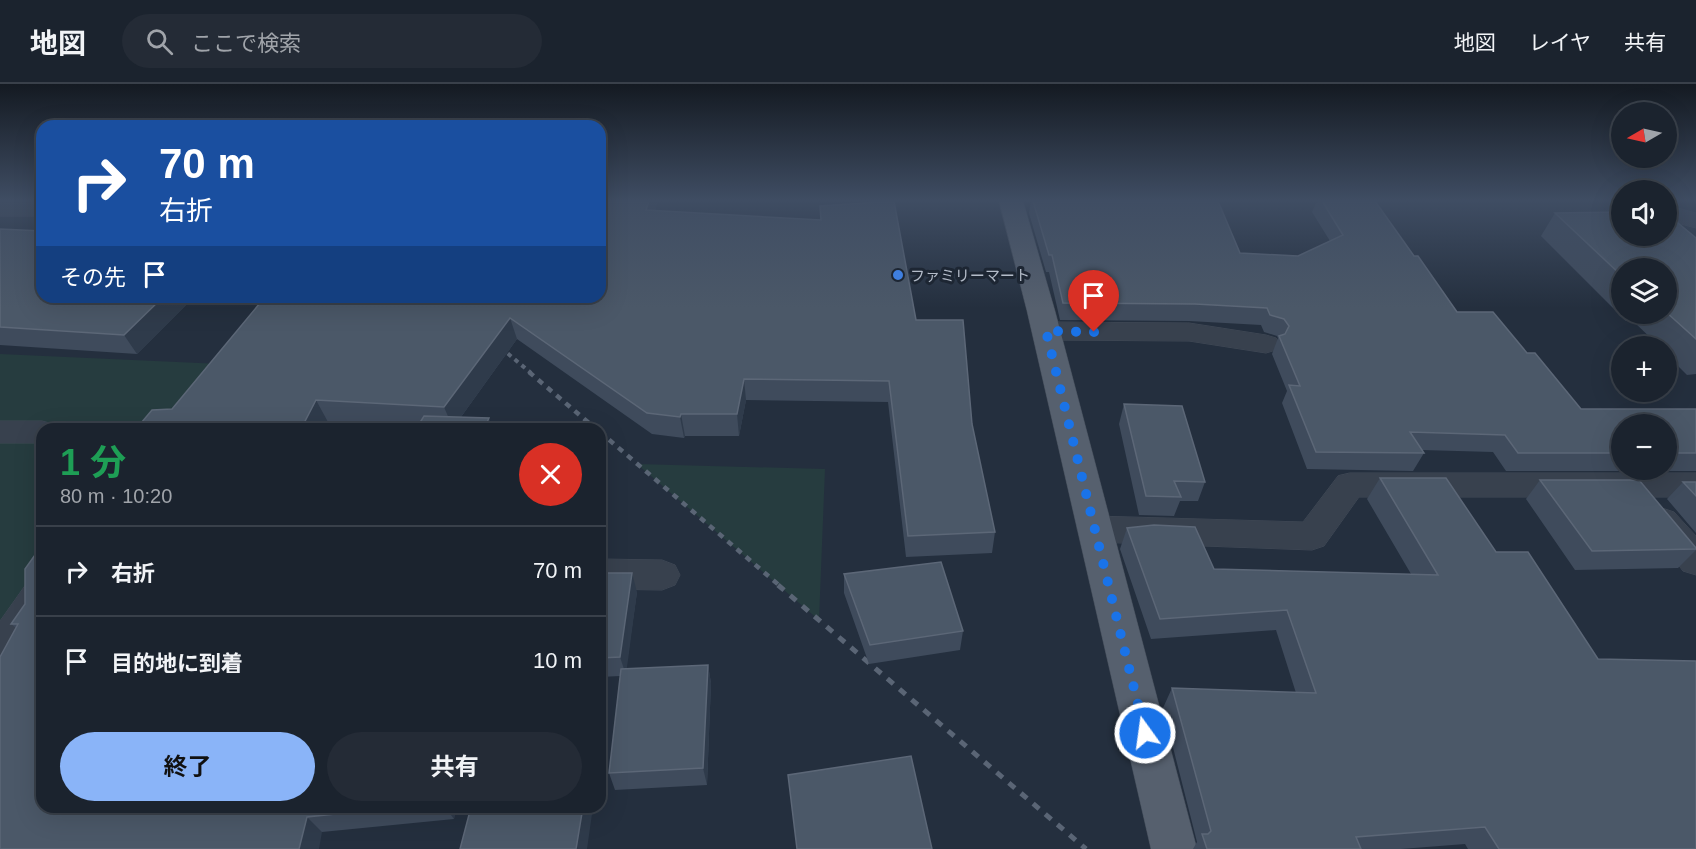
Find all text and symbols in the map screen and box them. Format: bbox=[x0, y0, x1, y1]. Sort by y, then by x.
search box bbox=[122, 14, 542, 68]
icon: search bbox=[143, 25, 176, 58]
text: 地図 bbox=[30, 28, 86, 59]
text: ここで検索 bbox=[191, 31, 301, 56]
text: 地図 bbox=[1454, 31, 1496, 54]
text: レイヤ bbox=[1529, 31, 1591, 54]
text: 共有 bbox=[1624, 31, 1666, 54]
north arrow bbox=[1611, 102, 1677, 168]
map controls bbox=[1611, 102, 1677, 480]
text: 70 m bbox=[159, 140, 255, 187]
icon: right bbox=[60, 144, 138, 222]
button: sound bbox=[1611, 180, 1677, 246]
text: 右折 bbox=[159, 196, 213, 226]
icon: arrive bbox=[138, 258, 171, 291]
button: layers bbox=[1611, 258, 1677, 324]
text: その先 bbox=[60, 265, 126, 290]
place label: ファミリーマート bbox=[910, 267, 1030, 284]
marker: ファミリーマート bbox=[891, 268, 905, 282]
pin bbox=[1068, 270, 1119, 332]
icon: arrive bbox=[1077, 279, 1110, 312]
button: + bbox=[1611, 336, 1677, 402]
button: − bbox=[1611, 414, 1677, 480]
text: 1 分 bbox=[60, 442, 126, 483]
button: close bbox=[519, 443, 582, 506]
text: 80 m · 10:20 bbox=[60, 485, 172, 507]
icon: right bbox=[60, 555, 93, 588]
text: 70 m bbox=[533, 558, 582, 583]
text: 右折 bbox=[111, 561, 155, 586]
icon: arrive bbox=[60, 645, 93, 678]
text: 10 m bbox=[533, 648, 582, 673]
text: 目的地に到着 bbox=[111, 651, 243, 676]
position arrow bbox=[1113, 701, 1177, 765]
button: 終了 bbox=[60, 732, 315, 801]
button: 共有 bbox=[327, 732, 582, 801]

